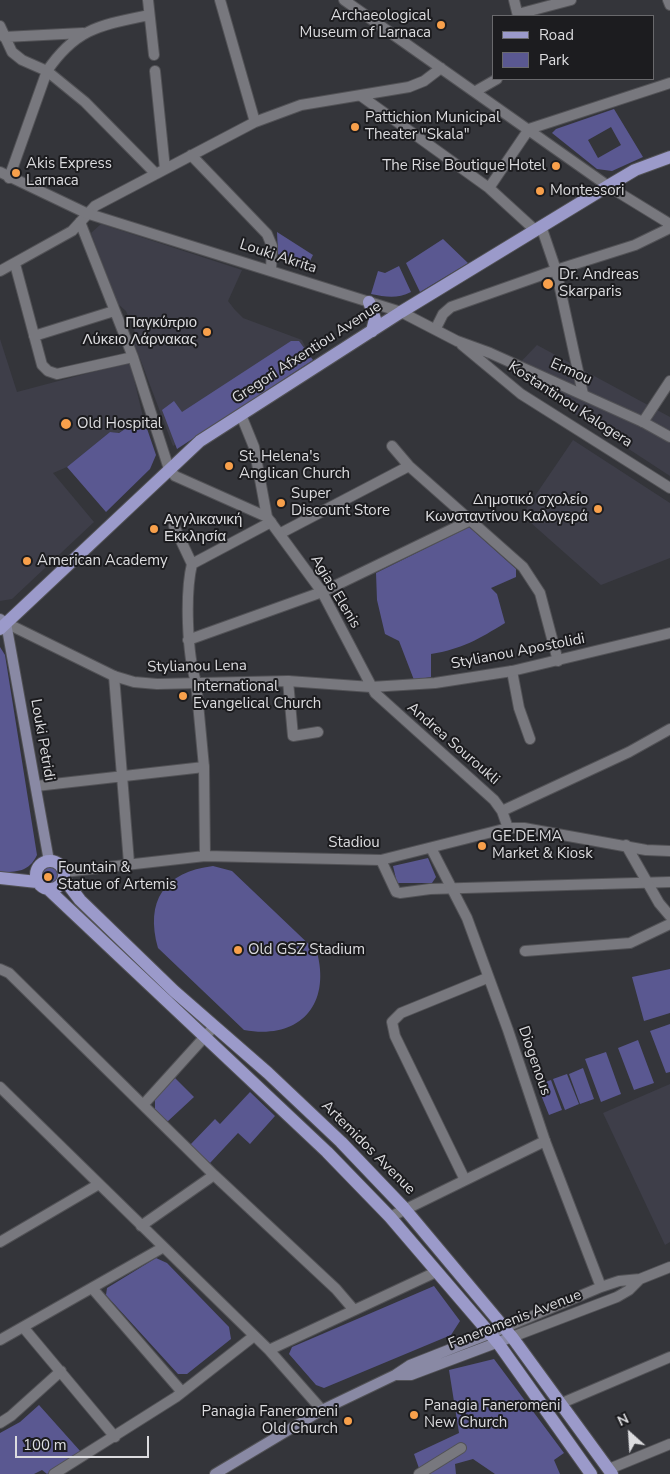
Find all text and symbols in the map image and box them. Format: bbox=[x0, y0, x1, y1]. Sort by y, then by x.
place label: Archaeological Museum of Larnaca bbox=[300, 7, 431, 42]
legend bbox=[492, 15, 655, 80]
marker: Archaeological Museum of Larnaca bbox=[435, 19, 447, 31]
text: Road bbox=[539, 25, 574, 45]
text: Park bbox=[539, 50, 569, 70]
place label: Pattichion Municipal Theater "Skala" bbox=[365, 109, 500, 144]
marker: Pattichion Municipal Theater "Skala" bbox=[349, 121, 361, 133]
place label: Akis Express Larnaca bbox=[26, 155, 112, 190]
place label: The Rise Boutique Hotel bbox=[382, 157, 546, 175]
marker: The Rise Boutique Hotel bbox=[550, 160, 562, 172]
marker: Akis Express Larnaca bbox=[10, 167, 22, 179]
place label: Montessori bbox=[550, 182, 624, 200]
marker: Montessori bbox=[534, 185, 546, 197]
street label: Louki Akrita bbox=[237, 236, 319, 278]
place label: Dr. Andreas Skarparis bbox=[559, 266, 639, 301]
marker: Dr. Andreas Skarparis bbox=[541, 277, 555, 291]
street label: Gregori Afxentiou Avenue bbox=[229, 298, 385, 408]
place label: Παγκύπριο Λύκειο Λάρνακας bbox=[82, 314, 197, 349]
marker: Παγκύπριο Λύκειο Λάρνακας bbox=[201, 326, 213, 338]
street label: Ermou bbox=[547, 355, 595, 389]
street label: Kostantinou Kalogera bbox=[505, 358, 635, 452]
place label: Old Hospital bbox=[77, 415, 162, 433]
marker: Old Hospital bbox=[59, 417, 73, 431]
place label: St. Helena's Anglican Church bbox=[239, 448, 350, 483]
marker: St. Helena's Anglican Church bbox=[223, 460, 235, 472]
place label: Super Discount Store bbox=[291, 485, 390, 520]
place label: Δημοτικό σχολείο Κωνσταντίνου Καλογερά bbox=[425, 491, 588, 526]
marker: Super Discount Store bbox=[275, 497, 287, 509]
marker: Δημοτικό σχολείο Κωνσταντίνου Καλογερά bbox=[592, 503, 604, 515]
place label: Αγγλικανική Εκκλησία bbox=[164, 511, 242, 546]
marker: Αγγλικανική Εκκλησία bbox=[148, 523, 160, 535]
place label: American Academy bbox=[37, 552, 168, 570]
street label: Agias Elenis bbox=[306, 552, 364, 632]
marker: American Academy bbox=[21, 555, 33, 567]
street label: Stylianou Apostolidi bbox=[449, 630, 587, 674]
street label: Stylianou Lena bbox=[147, 657, 247, 677]
place label: International Evangelical Church bbox=[193, 678, 321, 713]
marker: International Evangelical Church bbox=[177, 690, 189, 702]
street label: Louki Petridi bbox=[26, 698, 58, 782]
street label: Andrea Souroukli bbox=[403, 699, 503, 789]
place label: GE.DE.MA Market & Kiosk bbox=[492, 828, 593, 863]
street label: Stadiou bbox=[328, 834, 380, 852]
marker: GE.DE.MA Market & Kiosk bbox=[476, 840, 488, 852]
place label: Fountain & Statue of Artemis bbox=[58, 859, 176, 894]
marker: Fountain & Statue of Artemis bbox=[42, 871, 54, 883]
place label: Old GSZ Stadium bbox=[248, 941, 365, 959]
marker: Old GSZ Stadium bbox=[232, 944, 244, 956]
street label: Diogenous bbox=[514, 1024, 554, 1098]
street label: Artemidos Avenue bbox=[317, 1097, 419, 1199]
street label: Faneromenis Avenue bbox=[446, 1286, 584, 1354]
place label: Panagia Faneromeni New Church bbox=[424, 1397, 560, 1432]
place label: Panagia Faneromeni Old Church bbox=[202, 1403, 338, 1438]
marker: Panagia Faneromeni New Church bbox=[408, 1409, 420, 1421]
north arrow bbox=[605, 1409, 655, 1459]
text: N bbox=[614, 1409, 632, 1431]
marker: Panagia Faneromeni Old Church bbox=[342, 1415, 354, 1427]
scale bar bbox=[18, 1426, 151, 1458]
text: 100 m bbox=[23, 1435, 67, 1455]

